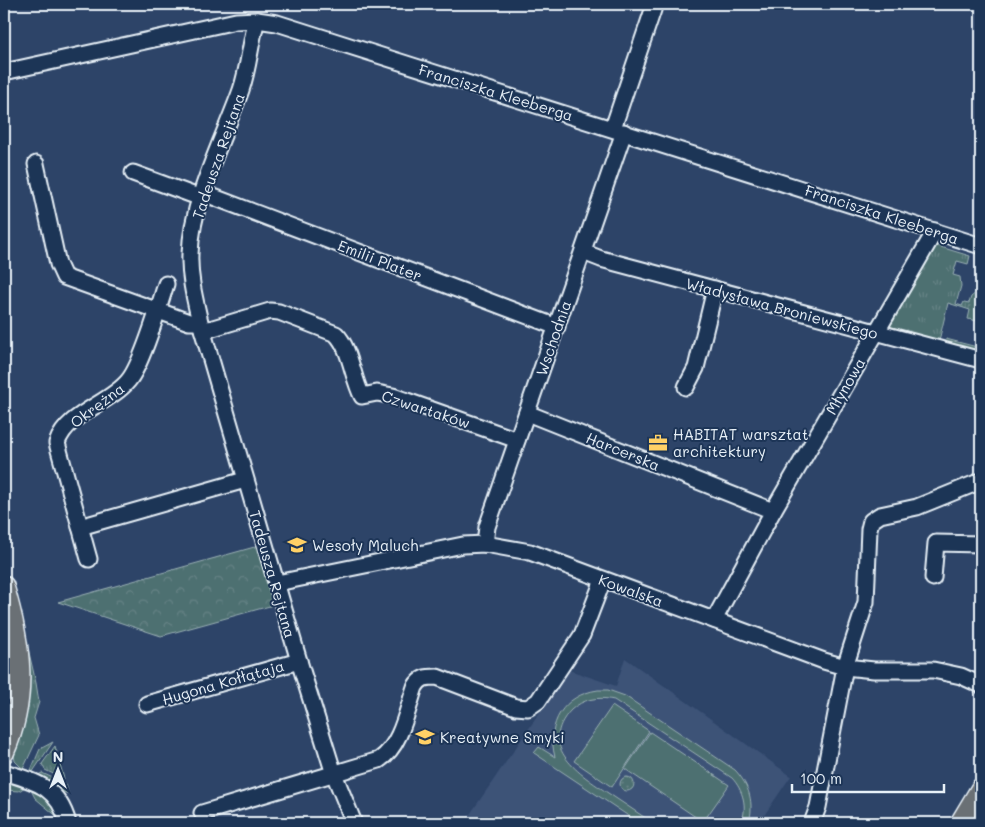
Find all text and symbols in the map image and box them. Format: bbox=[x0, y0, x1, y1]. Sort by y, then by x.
street label: Franciszka Kleeberga bbox=[416, 59, 576, 125]
street label: Tadeusza Rejtana bbox=[187, 90, 249, 222]
street label: Franciszka Kleeberga bbox=[803, 180, 961, 248]
street label: Emilii Plater bbox=[335, 235, 425, 285]
street label: Władysława Broniewskiego bbox=[684, 273, 880, 343]
street label: Wschodnia bbox=[531, 298, 575, 378]
street label: Młynowa bbox=[821, 354, 869, 418]
street label: Okrężna bbox=[66, 378, 128, 432]
street label: Czwartaków bbox=[379, 385, 473, 433]
place label: HABITAT warsztat architektury bbox=[673, 424, 809, 461]
street label: Harcerska bbox=[583, 427, 663, 475]
office icon: HABITAT warsztat architektury bbox=[647, 432, 669, 454]
street label: Tadeusza Rejtana bbox=[245, 508, 301, 640]
school or university icon: Wesoły Maluch bbox=[286, 534, 308, 556]
place label: Wesoły Maluch bbox=[312, 535, 419, 555]
street label: Kowalska bbox=[596, 569, 666, 611]
street label: Hugona Kołłątaja bbox=[160, 655, 286, 709]
school or university icon: Kreatywne Smyki bbox=[414, 726, 436, 748]
place label: Kreatywne Smyki bbox=[440, 727, 565, 747]
north arrow bbox=[32, 744, 82, 794]
text: N bbox=[53, 747, 63, 766]
scale bar bbox=[792, 762, 945, 794]
text: 100 m bbox=[800, 768, 842, 788]

